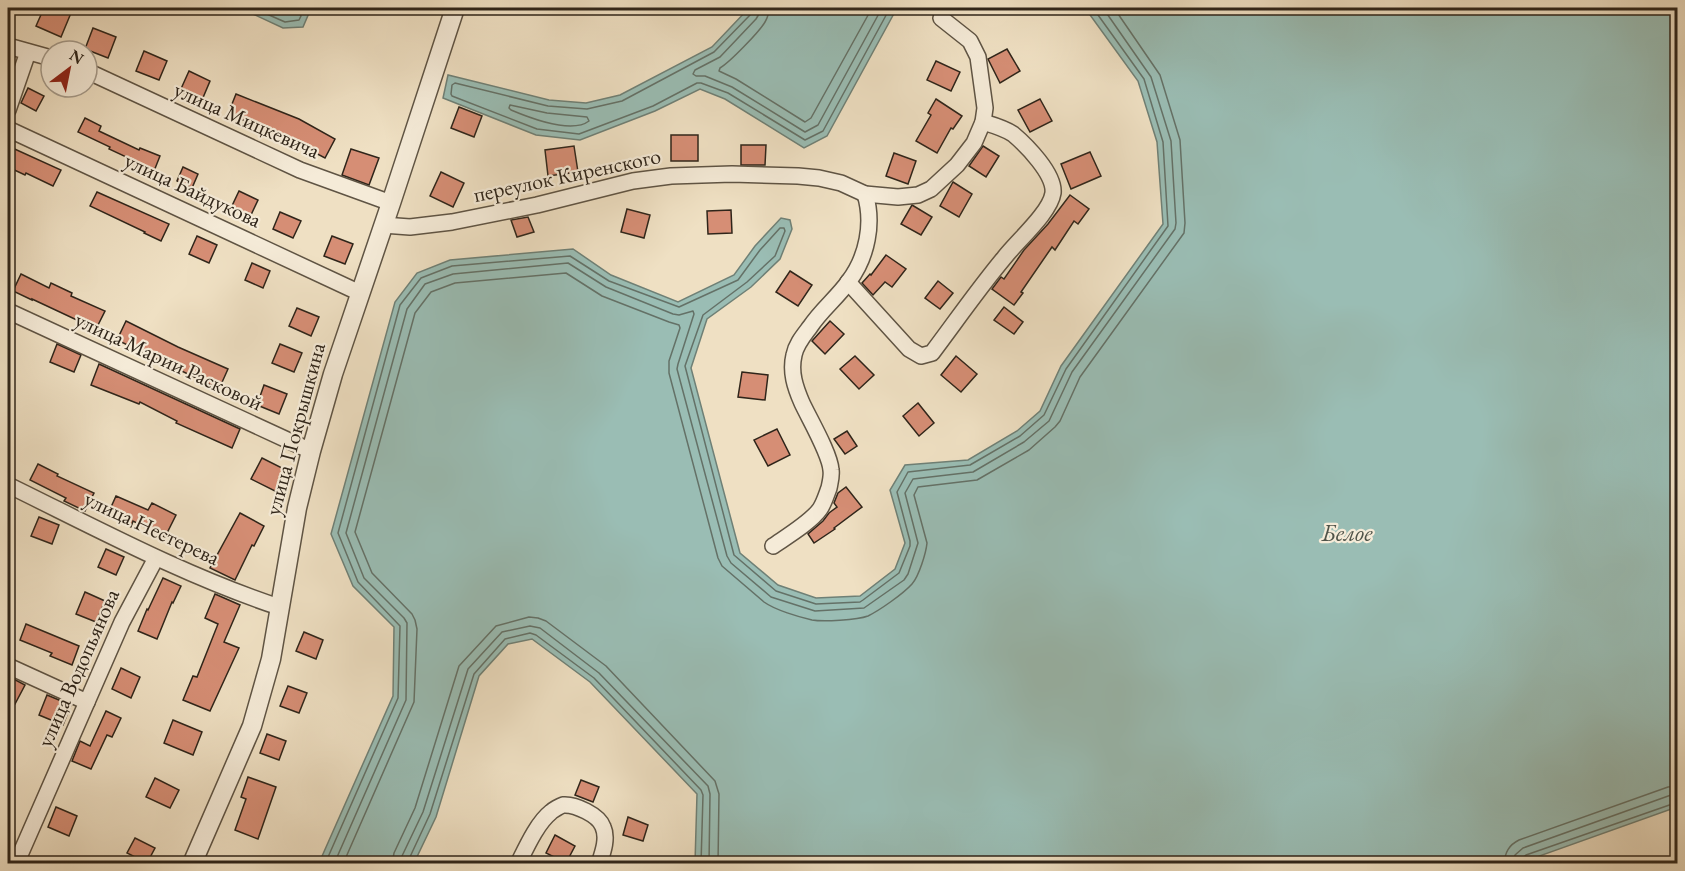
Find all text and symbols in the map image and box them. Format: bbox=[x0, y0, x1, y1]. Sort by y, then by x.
north arrow bbox=[39, 39, 99, 99]
text: N bbox=[66, 44, 88, 69]
street label: улица Мицкевича bbox=[169, 75, 325, 165]
street label: переулок Киренского bbox=[471, 141, 664, 209]
street label: улица Байдукова bbox=[120, 146, 266, 234]
street label: улица Марии Расковой bbox=[70, 305, 268, 417]
street label: улица Покрышкина bbox=[258, 339, 332, 519]
street label: улица Нестерева bbox=[79, 484, 225, 572]
water label: Белое bbox=[1321, 517, 1373, 548]
street label: улица Водопьянова bbox=[30, 584, 126, 752]

